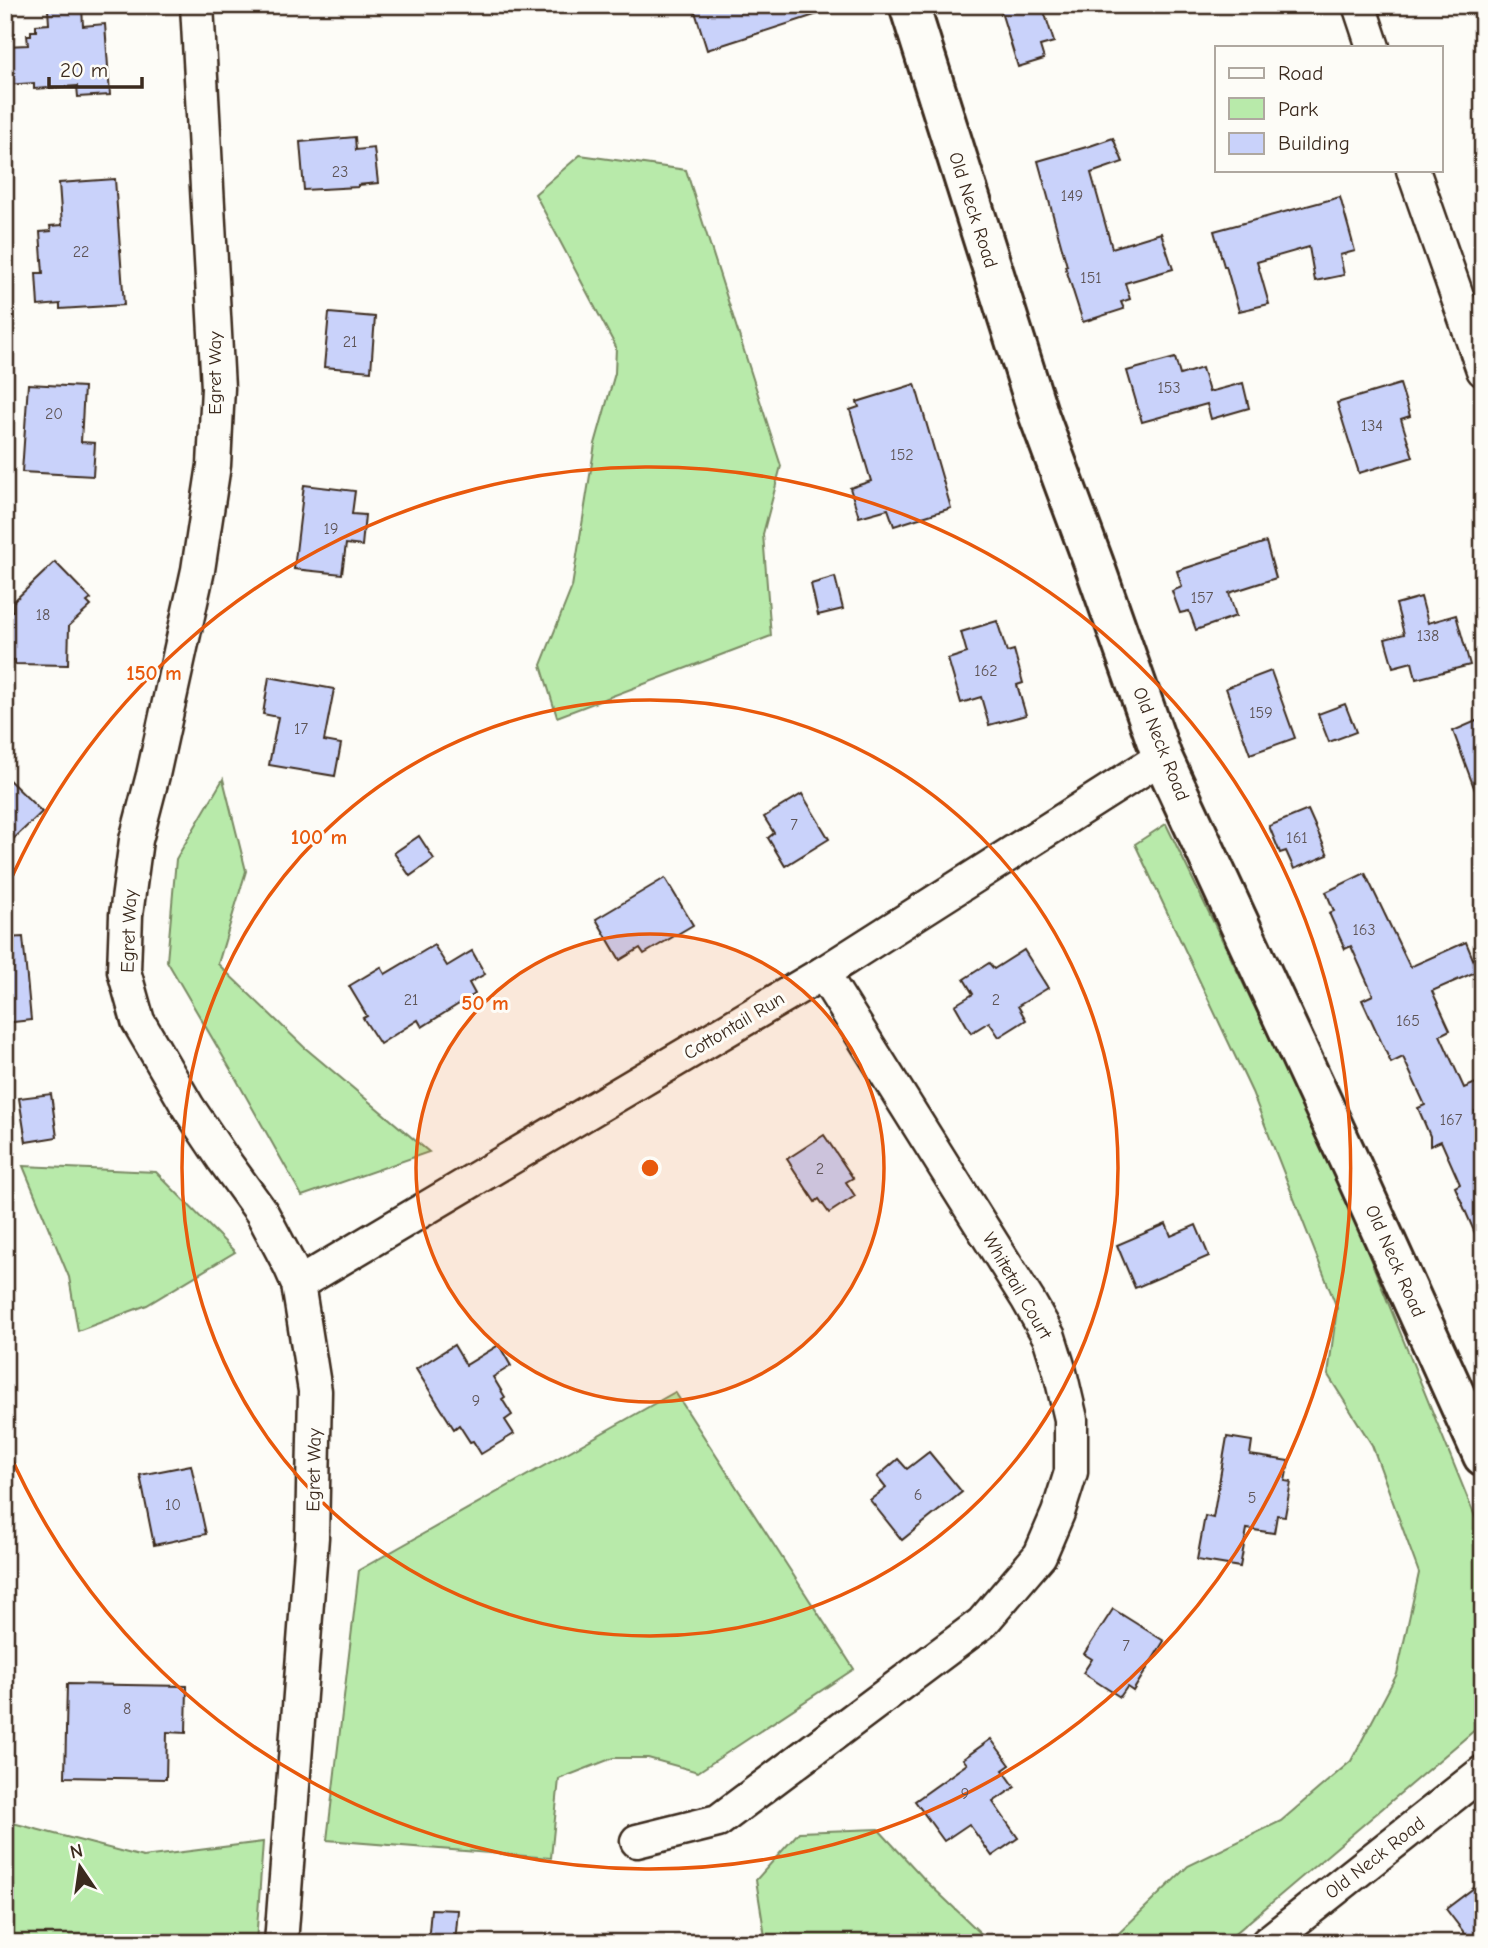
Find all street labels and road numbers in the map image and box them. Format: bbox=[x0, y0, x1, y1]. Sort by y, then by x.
street label: Old Neck Road bbox=[944, 149, 1002, 271]
street label: Egret Way bbox=[204, 331, 226, 415]
street label: Old Neck Road bbox=[1128, 684, 1194, 804]
street label: Egret Way bbox=[117, 888, 141, 973]
street label: Cottontail Run bbox=[680, 987, 788, 1065]
street label: Old Neck Road bbox=[1360, 1201, 1430, 1321]
street label: Whitetail Court bbox=[978, 1229, 1057, 1344]
street label: Egret Way bbox=[302, 1428, 326, 1512]
street label: Old Neck Road bbox=[1321, 1812, 1429, 1904]

